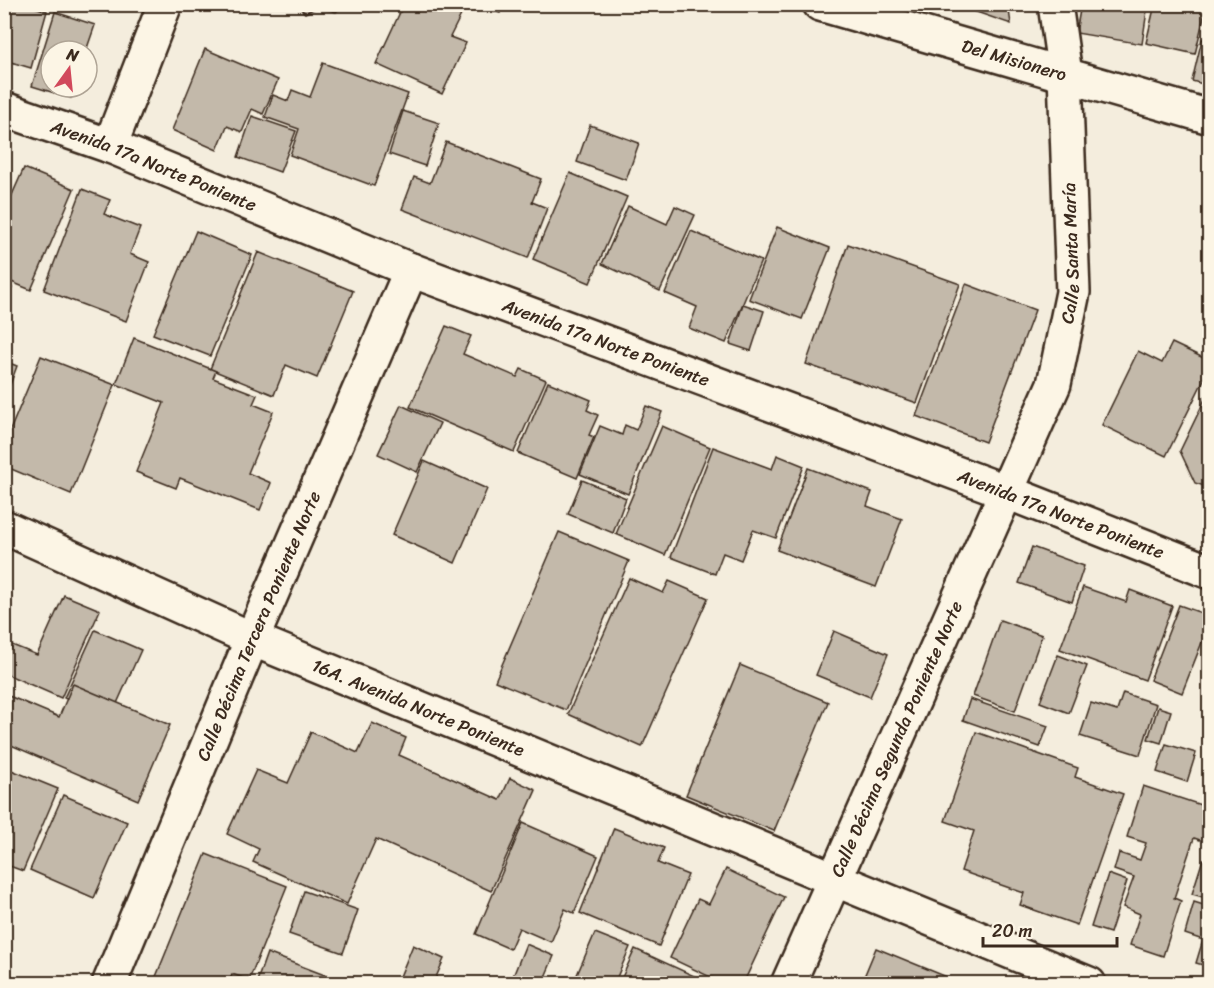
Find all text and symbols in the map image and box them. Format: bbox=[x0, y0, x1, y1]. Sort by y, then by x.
street label: Del Misionero bbox=[958, 30, 1070, 91]
north arrow bbox=[39, 39, 99, 99]
text: N bbox=[63, 39, 83, 71]
street label: Avenida 17a Norte Poniente bbox=[45, 110, 262, 221]
street label: Calle Santa María bbox=[1051, 182, 1089, 326]
street label: Avenida 17a Norte Poniente bbox=[497, 289, 714, 396]
street label: Avenida 17a Norte Poniente bbox=[952, 459, 1169, 568]
street label: Calle Décima Tercera Poniente Norte bbox=[187, 486, 330, 766]
street label: Calle Décima Segunda Poniente Norte bbox=[821, 596, 972, 882]
street label: 16A. Avenida Norte Poniente bbox=[307, 649, 530, 766]
scale bar bbox=[983, 910, 1116, 948]
text: 20 m bbox=[992, 915, 1032, 947]

